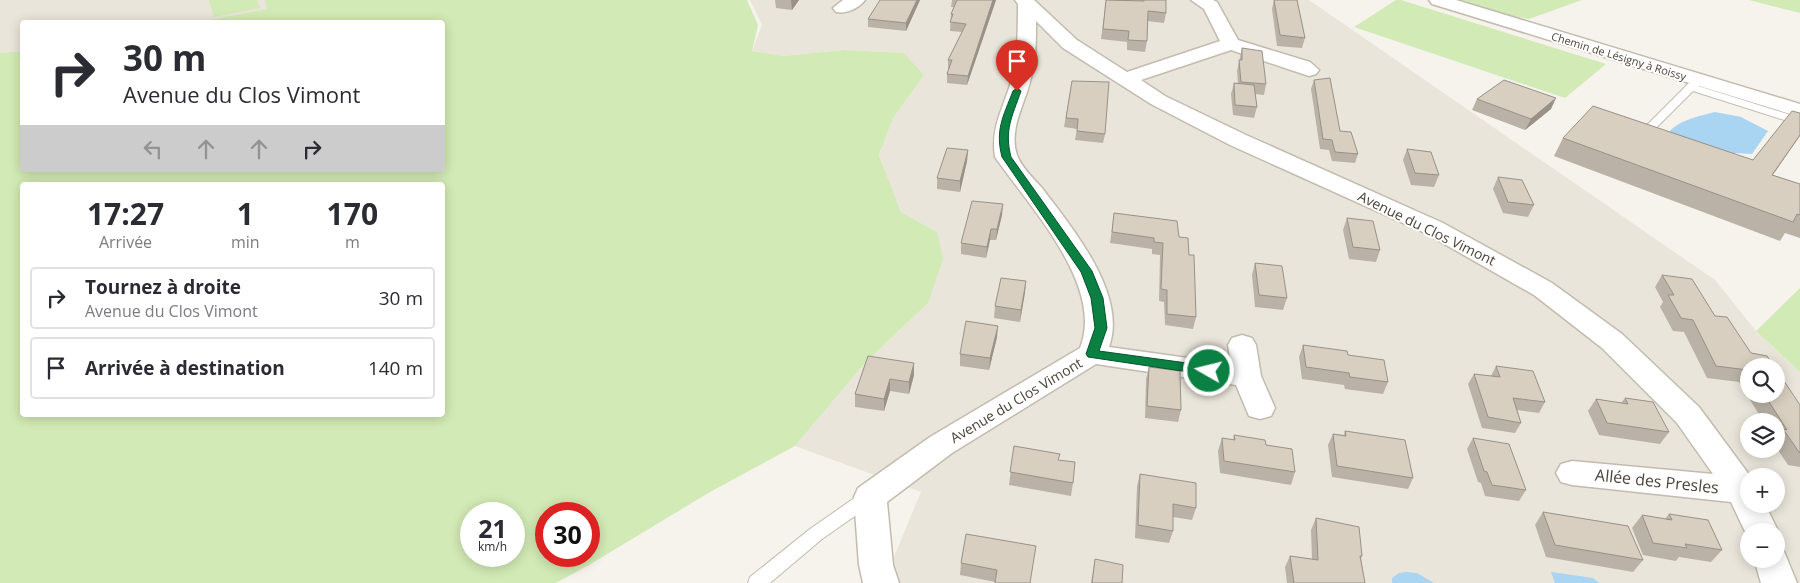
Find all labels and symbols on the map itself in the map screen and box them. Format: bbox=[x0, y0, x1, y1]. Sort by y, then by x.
street label: Chemin de Lésigny à Roissy bbox=[1550, 28, 1689, 84]
pin bbox=[996, 40, 1038, 91]
street label: Avenue du Clos Vimont bbox=[1355, 186, 1499, 270]
position arrow bbox=[1182, 344, 1234, 396]
street label: Avenue du Clos Vimont bbox=[946, 353, 1086, 447]
street label: Allée des Presles bbox=[1594, 464, 1720, 498]
speed limit sign: 30 bbox=[535, 502, 600, 567]

